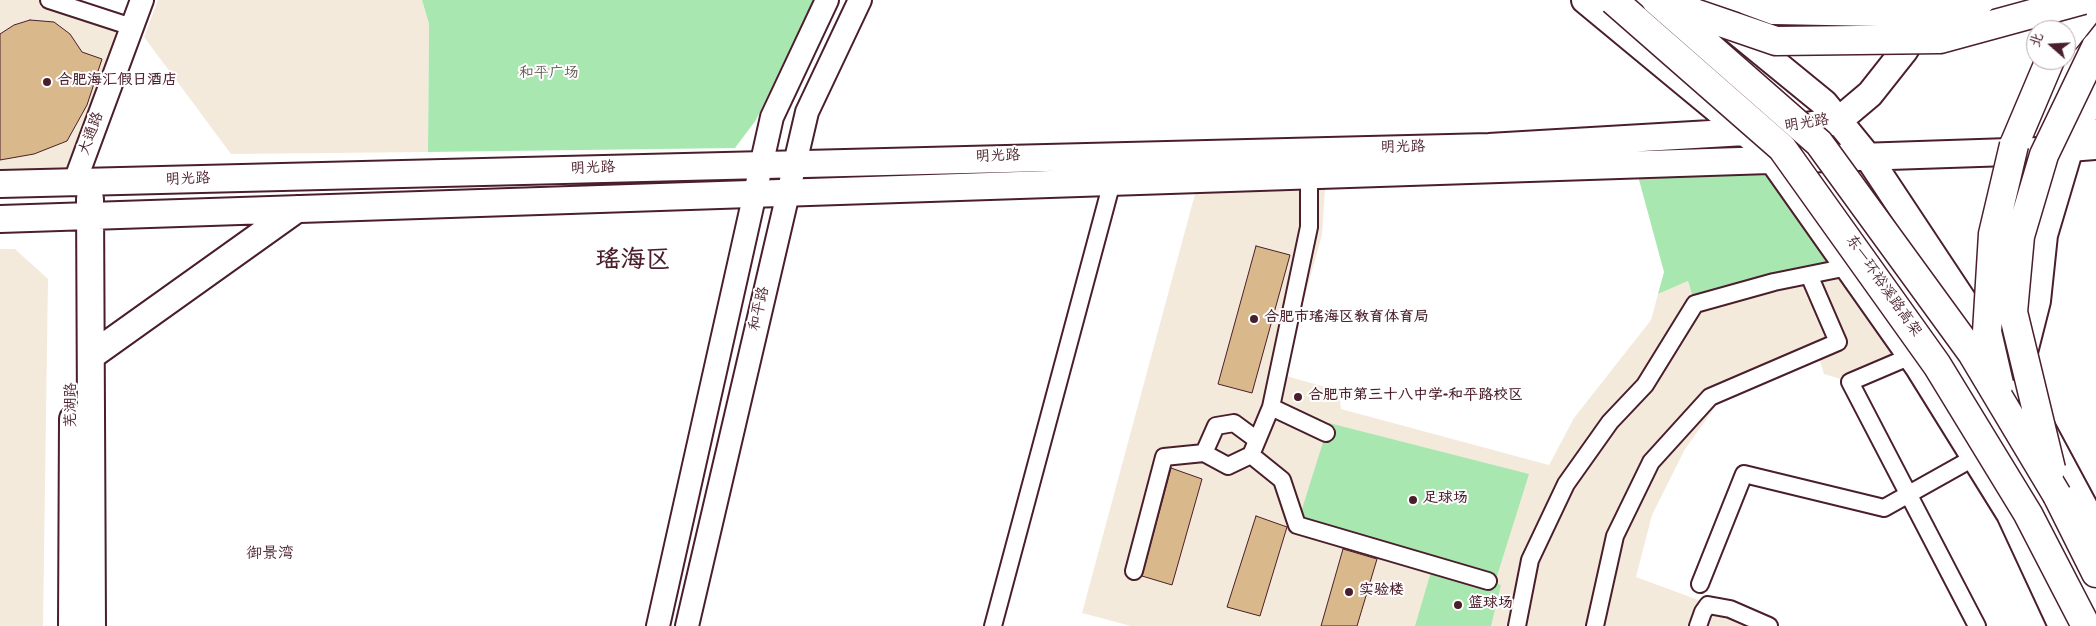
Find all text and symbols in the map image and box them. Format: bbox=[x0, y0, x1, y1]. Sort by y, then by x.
north arrow bbox=[2026, 20, 2076, 70]
text: 北 bbox=[2026, 31, 2049, 50]
park label: 和平广场 bbox=[519, 66, 579, 84]
place label: 合肥海汇假日酒店 bbox=[57, 73, 177, 91]
marker: 合肥海汇假日酒店 bbox=[41, 76, 53, 88]
street label: 大通路 bbox=[77, 110, 109, 158]
street label: 明光路 bbox=[1783, 113, 1831, 137]
street label: 明光路 bbox=[1380, 140, 1426, 158]
street label: 明光路 bbox=[975, 148, 1021, 168]
street label: 明光路 bbox=[570, 160, 616, 180]
street label: 明光路 bbox=[165, 171, 211, 191]
street label: 东一环裕溪路高架 bbox=[1840, 233, 1924, 341]
district label: 瑶海区 bbox=[596, 249, 670, 279]
street label: 和平路 bbox=[747, 285, 775, 333]
place label: 合肥市瑶海区教育体育局 bbox=[1264, 310, 1429, 328]
marker: 合肥市瑶海区教育体育局 bbox=[1248, 313, 1260, 325]
street label: 芜湖路 bbox=[64, 383, 82, 427]
place label: 合肥市第三十八中学-和平路校区 bbox=[1308, 388, 1523, 406]
marker: 合肥市第三十八中学-和平路校区 bbox=[1292, 391, 1304, 403]
place label: 足球场 bbox=[1423, 491, 1468, 509]
marker: 足球场 bbox=[1407, 494, 1419, 506]
district label: 御景湾 bbox=[246, 546, 294, 566]
place label: 实验楼 bbox=[1359, 583, 1404, 601]
marker: 实验楼 bbox=[1343, 586, 1355, 598]
place label: 篮球场 bbox=[1468, 596, 1513, 614]
marker: 篮球场 bbox=[1452, 599, 1464, 611]

